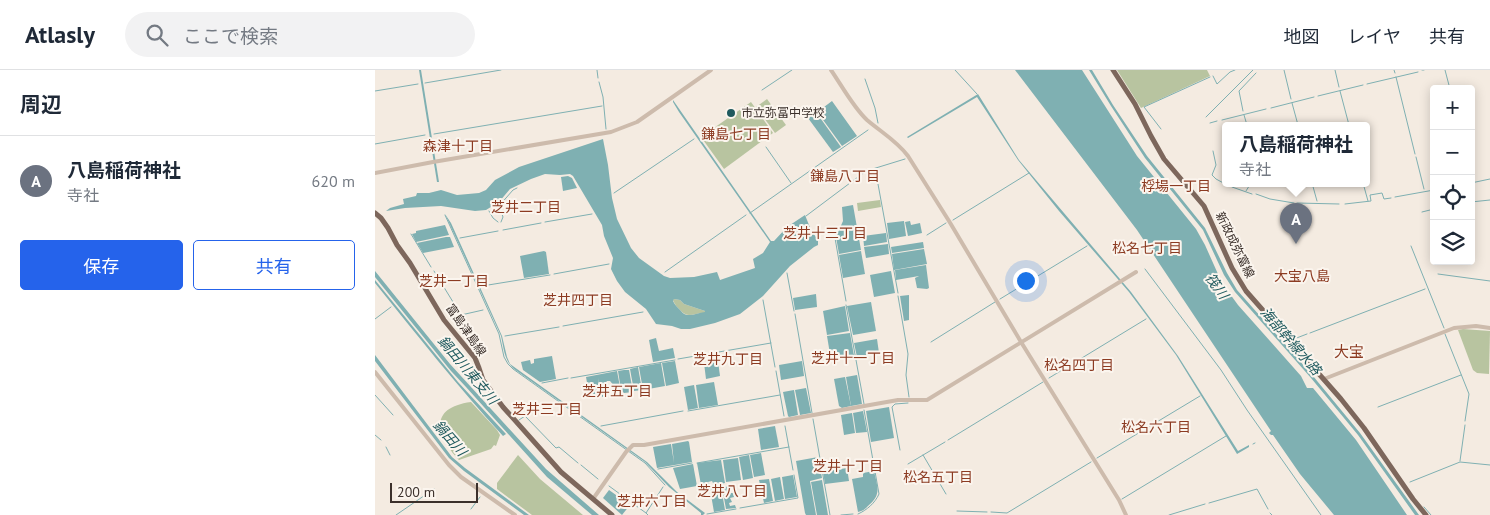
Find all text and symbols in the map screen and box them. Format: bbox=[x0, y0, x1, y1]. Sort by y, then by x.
search box bbox=[125, 12, 475, 57]
text: Atlasly bbox=[25, 19, 95, 50]
icon: search bbox=[143, 21, 171, 49]
text: ここで検索 bbox=[183, 24, 278, 48]
text: 地図 bbox=[1284, 25, 1320, 48]
text: レイヤ bbox=[1348, 25, 1401, 48]
text: 共有 bbox=[1429, 25, 1465, 48]
map controls bbox=[1430, 85, 1475, 265]
button: + bbox=[1430, 85, 1475, 130]
text: 周辺 bbox=[20, 91, 62, 118]
place label: 市立弥冨中学校 bbox=[741, 105, 825, 120]
marker: 市立弥冨中学校 bbox=[725, 107, 737, 119]
popup bbox=[1222, 122, 1370, 187]
district label: 鎌島七丁目 bbox=[701, 125, 771, 143]
button: − bbox=[1430, 130, 1475, 175]
text: 八島稲荷神社 bbox=[1239, 132, 1353, 156]
district label: 森津十丁目 bbox=[423, 137, 493, 155]
text: 八島稲荷神社 bbox=[67, 158, 181, 182]
text: 寺社 bbox=[1239, 159, 1271, 179]
district label: 鎌島八丁目 bbox=[810, 167, 880, 185]
text: A bbox=[31, 171, 41, 191]
text: 620 m bbox=[312, 171, 355, 191]
button: locate bbox=[1430, 175, 1475, 220]
district label: 桴場一丁目 bbox=[1141, 177, 1211, 195]
text: 寺社 bbox=[67, 185, 99, 205]
district label: 芝井二丁目 bbox=[491, 198, 561, 216]
pin: A bbox=[1280, 203, 1312, 244]
street label: 新政成弥富線 bbox=[1213, 209, 1258, 280]
button: layers bbox=[1430, 220, 1475, 265]
district label: 芝井十三丁目 bbox=[783, 224, 867, 242]
district label: 松名七丁目 bbox=[1112, 239, 1182, 257]
button: 保存 bbox=[20, 240, 183, 290]
button: 共有 bbox=[193, 240, 355, 290]
district label: 大宝八島 bbox=[1274, 267, 1330, 285]
your location bbox=[1013, 268, 1039, 294]
water label: 筏川 bbox=[1202, 269, 1234, 304]
district label: 芝井一丁目 bbox=[419, 272, 489, 290]
district label: 芝井四丁目 bbox=[543, 291, 613, 309]
street label: 富島津島線 bbox=[443, 301, 490, 359]
water label: 海部幹線水路 bbox=[1257, 303, 1326, 379]
water label: 鍋田川東支川 bbox=[434, 332, 503, 409]
district label: 大宝 bbox=[1334, 342, 1364, 361]
district label: 芝井十一丁目 bbox=[811, 349, 895, 367]
district label: 芝井九丁目 bbox=[693, 350, 763, 368]
district label: 松名四丁目 bbox=[1044, 356, 1114, 374]
district label: 芝井五丁目 bbox=[582, 382, 652, 400]
district label: 芝井三丁目 bbox=[512, 400, 582, 418]
water label: 鍋田川 bbox=[429, 416, 472, 461]
district label: 松名六丁目 bbox=[1121, 418, 1191, 436]
district label: 芝井十丁目 bbox=[813, 457, 883, 475]
district label: 松名五丁目 bbox=[903, 468, 973, 486]
scale bar bbox=[390, 480, 477, 503]
district label: 芝井八丁目 bbox=[697, 482, 767, 500]
text: 200 m bbox=[397, 483, 435, 501]
district label: 芝井六丁目 bbox=[617, 492, 687, 510]

